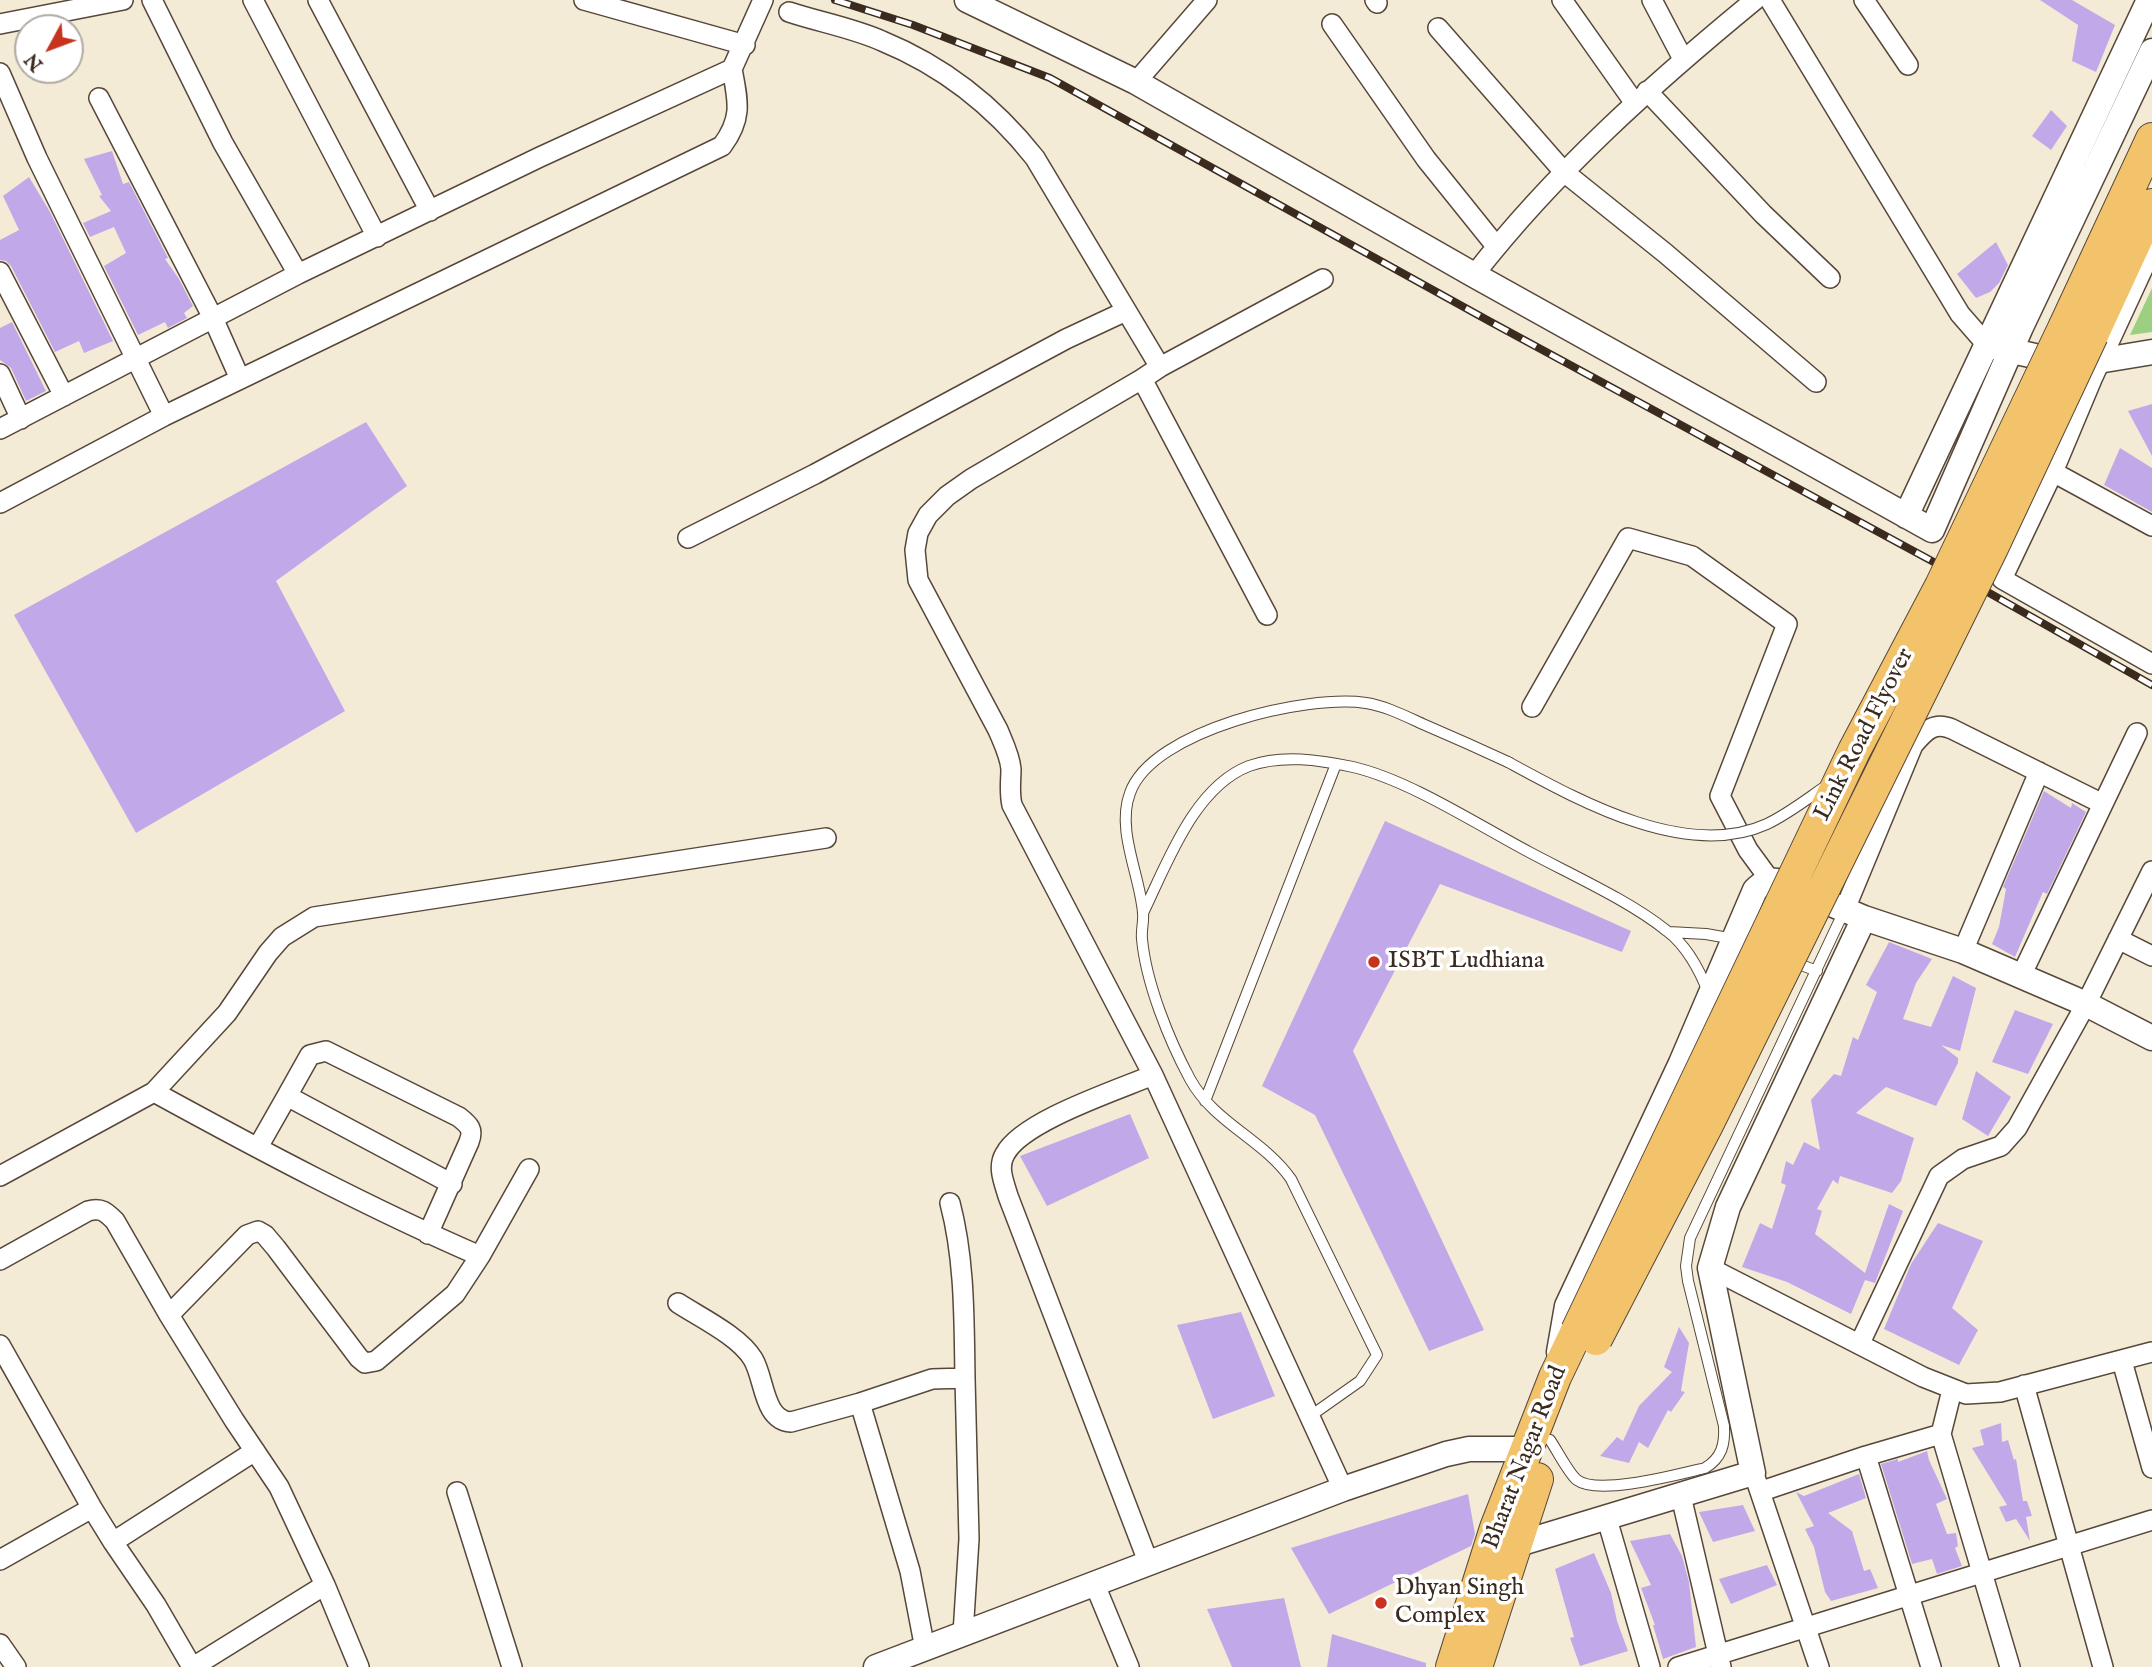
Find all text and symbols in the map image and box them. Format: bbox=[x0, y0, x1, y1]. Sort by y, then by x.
north arrow bbox=[14, 14, 84, 84]
text: N bbox=[20, 47, 49, 76]
street label: Link Road Flyover bbox=[1809, 644, 1921, 826]
place label: ISBT Ludhiana bbox=[1388, 948, 1544, 976]
marker: ISBT Ludhiana bbox=[1366, 954, 1382, 970]
street label: Bharat Nagar Road bbox=[1478, 1362, 1574, 1554]
place label: Dhyan Singh Complex bbox=[1395, 1575, 1524, 1631]
marker: Dhyan Singh Complex bbox=[1373, 1595, 1389, 1611]

